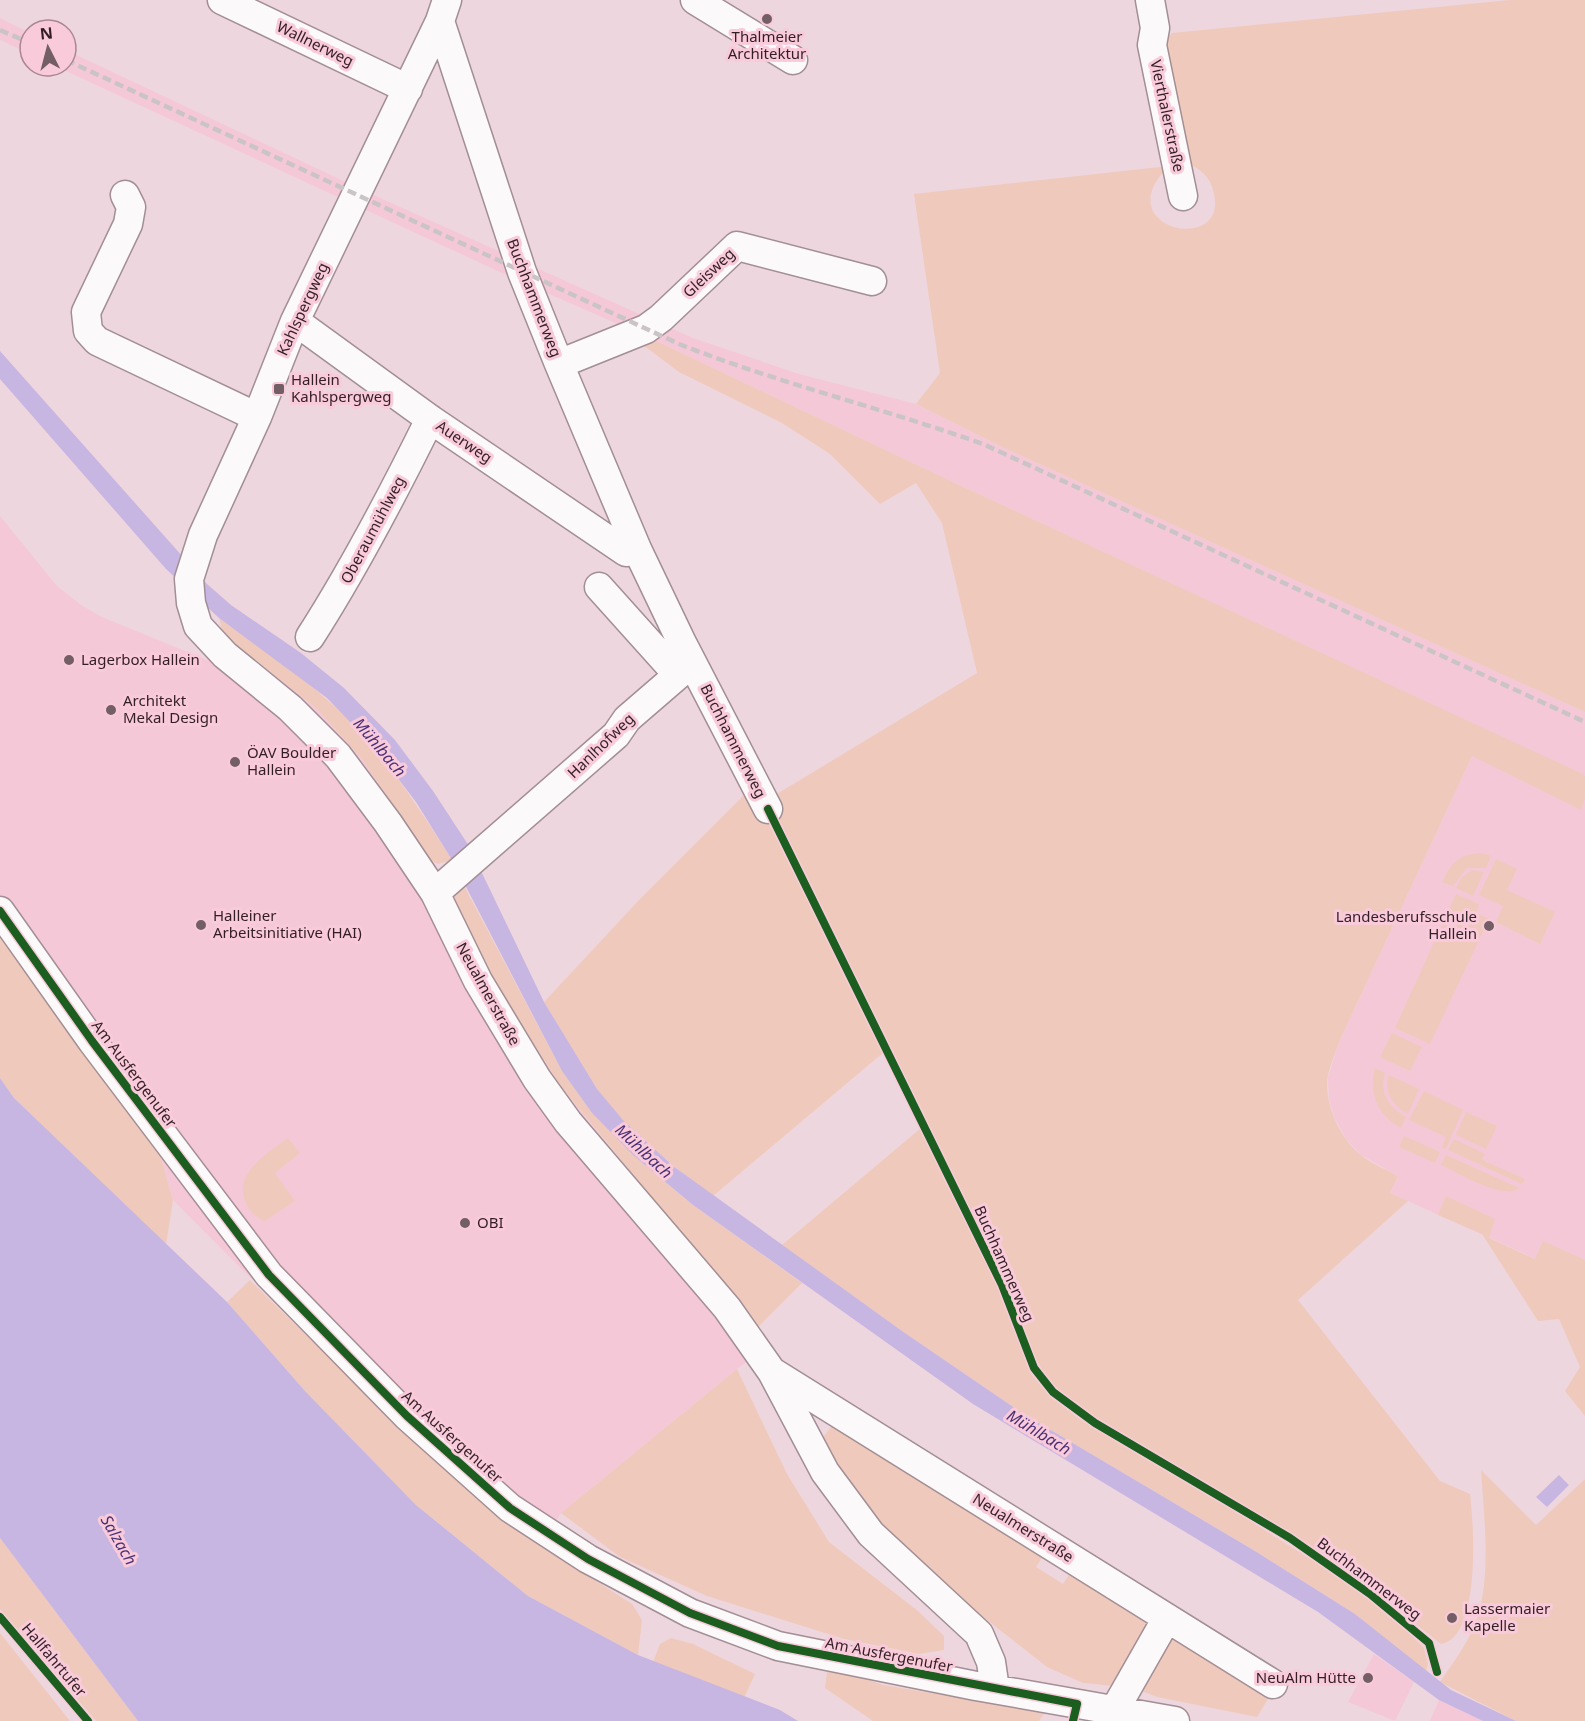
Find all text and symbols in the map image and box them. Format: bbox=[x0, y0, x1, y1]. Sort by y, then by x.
marker: Thalmeier Architektur bbox=[760, 12, 774, 26]
street label: Wallnerweg bbox=[274, 16, 357, 70]
north arrow bbox=[18, 18, 78, 78]
text: N bbox=[39, 21, 54, 45]
place label: Thalmeier Architektur bbox=[728, 26, 806, 63]
street label: Vierthalerstraße bbox=[1146, 58, 1190, 174]
street label: Buchhammerweg bbox=[503, 236, 567, 360]
street label: Gleisweg bbox=[678, 243, 738, 301]
street label: Kahlspergweg bbox=[272, 259, 332, 358]
place label: Hallein Kahlspergweg bbox=[291, 369, 391, 406]
marker: Hallein Kahlspergweg bbox=[272, 382, 286, 396]
street label: Auerweg bbox=[433, 415, 496, 467]
street label: Oberaumühlweg bbox=[335, 472, 409, 587]
place label: Lagerbox Hallein bbox=[81, 649, 200, 669]
marker: Lagerbox Hallein bbox=[62, 653, 76, 667]
street label: Buchhammerweg bbox=[697, 680, 771, 801]
place label: Architekt Mekal Design bbox=[123, 690, 218, 727]
marker: Architekt Mekal Design bbox=[104, 703, 118, 717]
street label: Hanlhofweg bbox=[563, 708, 638, 782]
water label: Mühlbach bbox=[349, 713, 411, 781]
place label: ÖAV Boulder Hallein bbox=[247, 742, 336, 779]
marker: ÖAV Boulder Hallein bbox=[228, 755, 242, 769]
place label: Halleiner Arbeitsinitiative (HAI) bbox=[213, 905, 362, 942]
place label: Landesberufsschule Hallein bbox=[1336, 906, 1477, 943]
marker: Halleiner Arbeitsinitiative (HAI) bbox=[194, 918, 208, 932]
marker: Landesberufsschule Hallein bbox=[1482, 919, 1496, 933]
street label: Neualmerstraße bbox=[452, 938, 525, 1049]
street label: Am Ausfergenufer bbox=[88, 1016, 182, 1131]
water label: Mühlbach bbox=[611, 1119, 677, 1183]
street label: Buchhammerweg bbox=[970, 1202, 1040, 1325]
place label: OBI bbox=[477, 1212, 504, 1232]
marker: OBI bbox=[458, 1216, 472, 1230]
street label: Am Ausfergenufer bbox=[398, 1386, 507, 1487]
water label: Mühlbach bbox=[1003, 1404, 1075, 1460]
street label: Neualmerstraße bbox=[969, 1488, 1078, 1566]
water label: Salzach bbox=[96, 1511, 142, 1569]
street label: Buchhammerweg bbox=[1314, 1532, 1426, 1624]
place label: Lassermaier Kapelle bbox=[1464, 1598, 1550, 1635]
marker: Lassermaier Kapelle bbox=[1445, 1611, 1459, 1625]
street label: Hallfahrtufer bbox=[18, 1618, 92, 1701]
street label: Am Ausfergenufer bbox=[824, 1632, 955, 1676]
place label: NeuAlm Hütte bbox=[1256, 1667, 1356, 1687]
marker: NeuAlm Hütte bbox=[1361, 1671, 1375, 1685]

